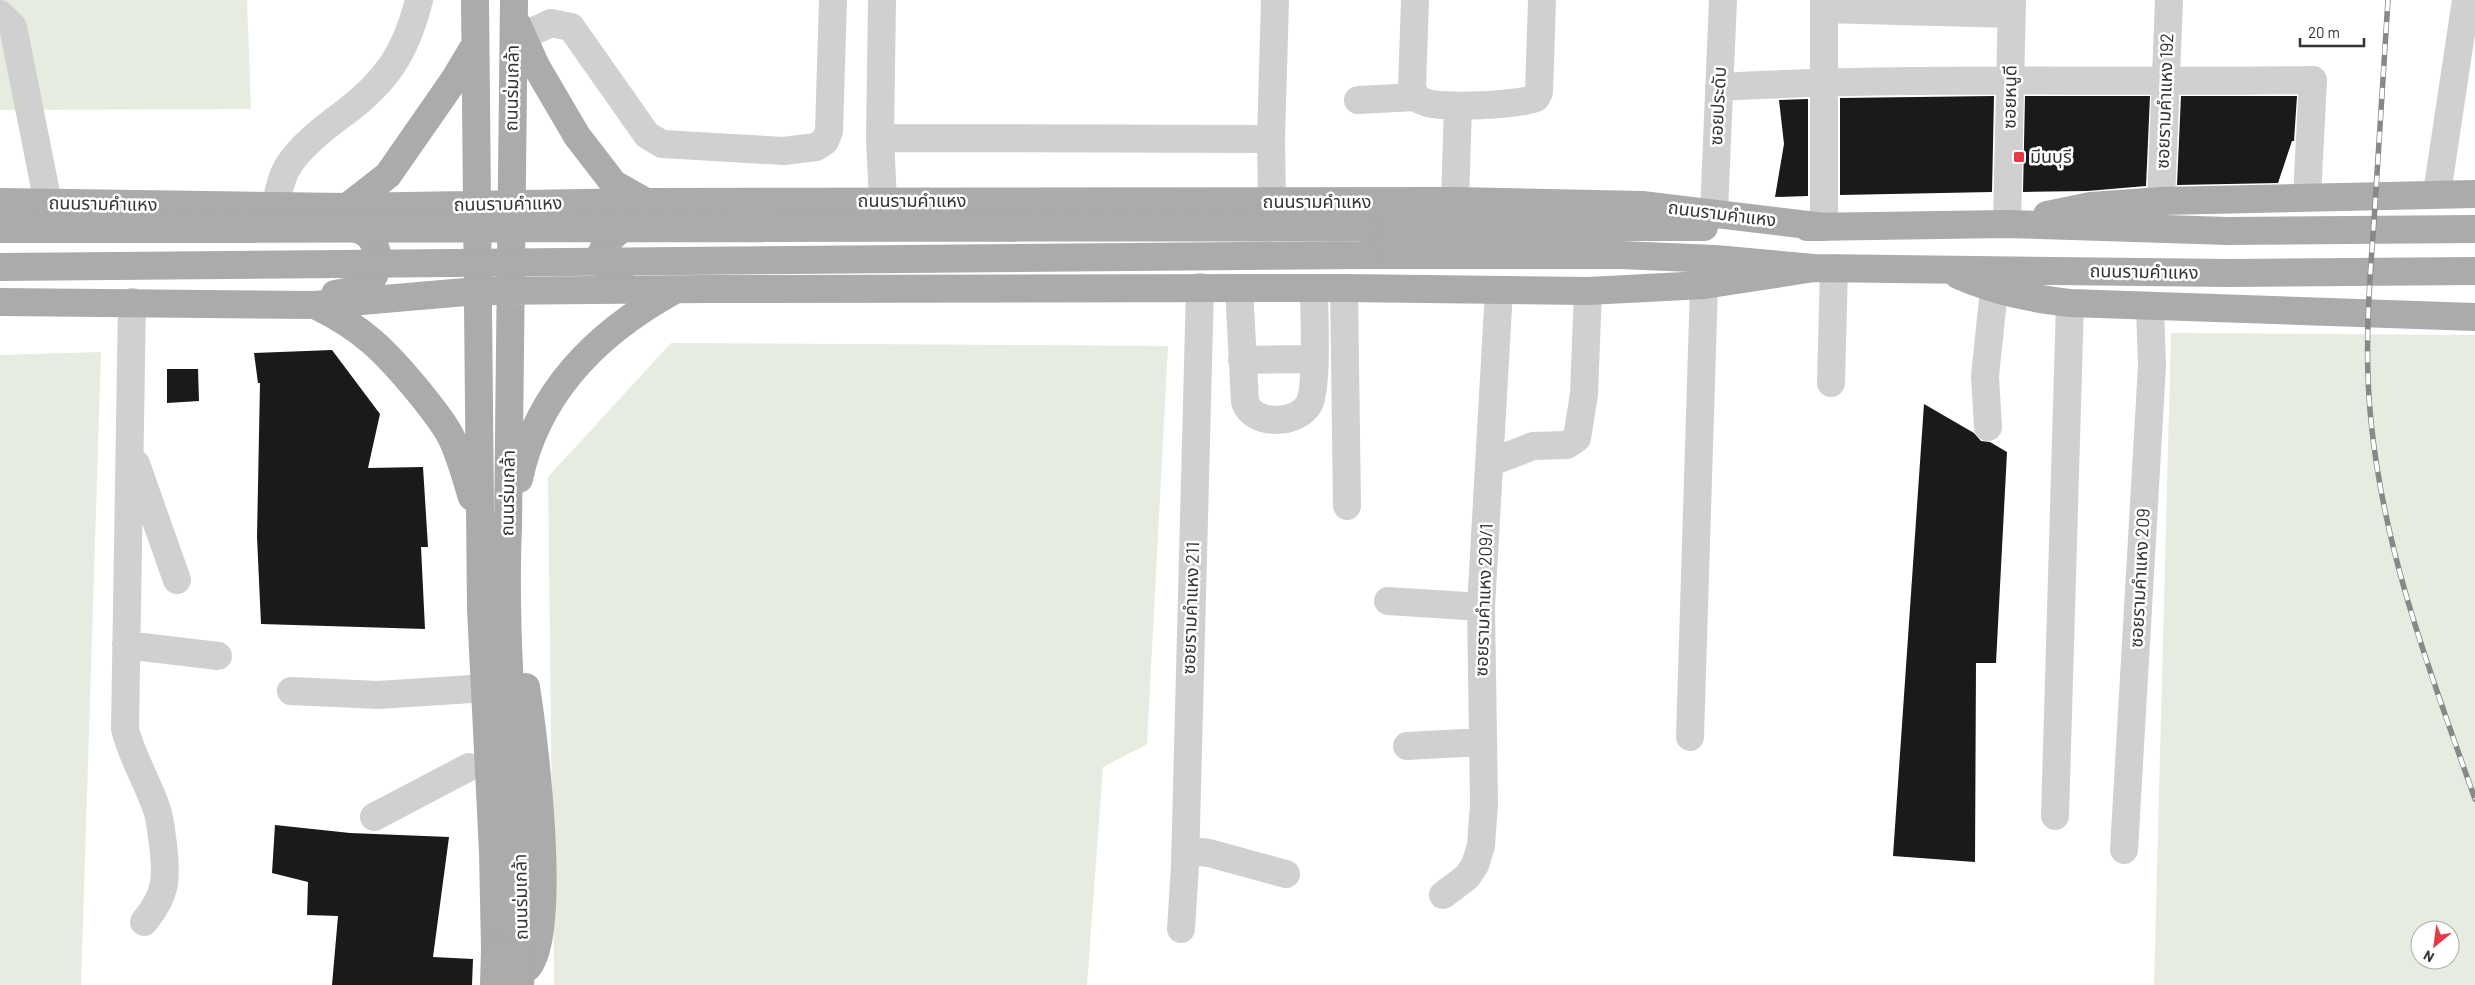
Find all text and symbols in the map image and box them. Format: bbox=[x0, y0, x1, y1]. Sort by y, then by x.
scale bar bbox=[2300, 15, 2364, 47]
text: 20 m bbox=[2308, 23, 2340, 41]
street label: ซอยรามคำแหง 192 bbox=[2151, 33, 2177, 169]
street label: ถนนร่มเกล้า bbox=[499, 45, 523, 131]
street label: ซอยหนูดี bbox=[1997, 65, 2023, 129]
street label: ซอยประดับ bbox=[1704, 66, 1730, 146]
place label: มีนบุรี bbox=[2030, 145, 2072, 168]
marker: มีนบุรี bbox=[2012, 150, 2026, 164]
street label: ถนนรามคำแหง bbox=[858, 189, 966, 211]
street label: ถนนรามคำแหง bbox=[1263, 190, 1371, 212]
street label: ถนนรามคำแหง bbox=[48, 191, 158, 215]
street label: ถนนรามคำแหง bbox=[453, 191, 563, 215]
street label: ถนนรามคำแหง bbox=[1667, 195, 1777, 231]
street label: ถนนรามคำแหง bbox=[2089, 259, 2199, 283]
street label: ถนนร่มเกล้า bbox=[495, 450, 519, 536]
street label: ซอยรามคำแหง 209 bbox=[2124, 508, 2154, 648]
street label: ซอยรามคำแหง 209/1 bbox=[1469, 523, 1497, 677]
street label: ซอยรามคำแหง 211 bbox=[1177, 541, 1203, 675]
street label: ถนนร่มเกล้า bbox=[508, 854, 532, 940]
north arrow bbox=[2410, 920, 2460, 970]
text: N bbox=[2420, 947, 2437, 966]

